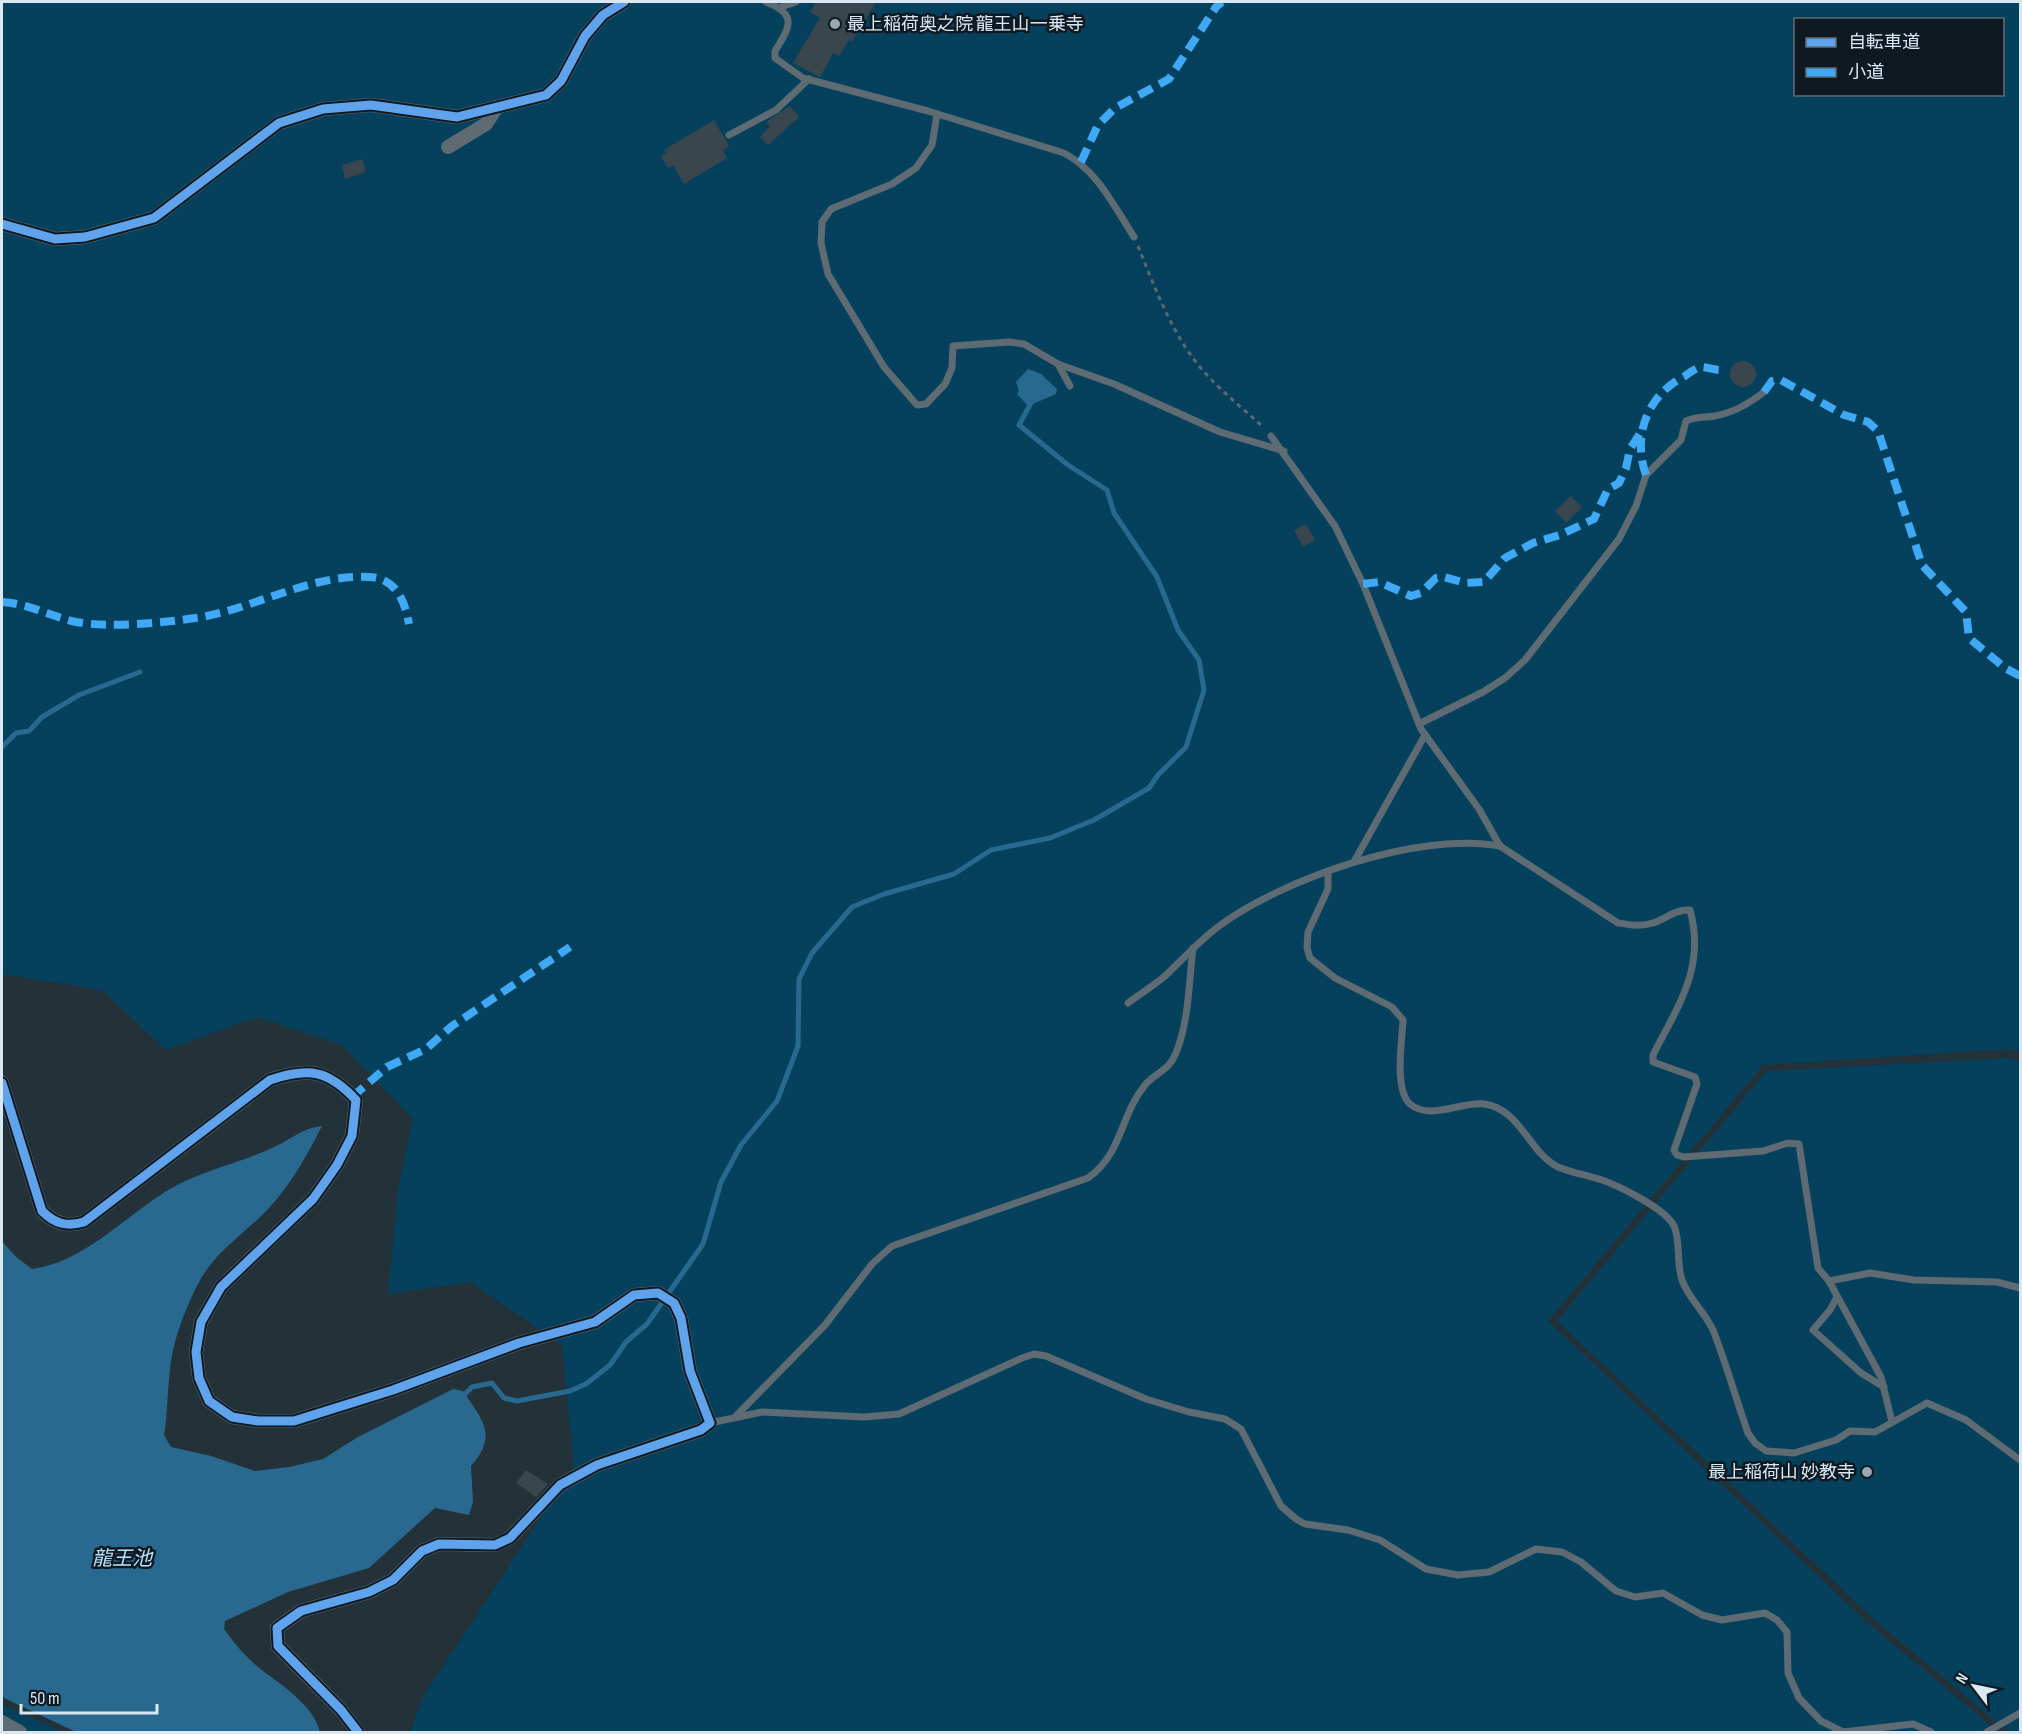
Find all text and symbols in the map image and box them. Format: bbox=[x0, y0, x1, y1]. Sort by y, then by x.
place label: 最上稲荷奥之院 龍王山一乗寺 bbox=[847, 14, 1084, 35]
marker: 最上稲荷奥之院 龍王山一乗寺 bbox=[828, 17, 842, 31]
legend bbox=[1794, 18, 2004, 96]
text: 自転車道 bbox=[1848, 32, 1920, 53]
text: 小道 bbox=[1848, 62, 1884, 83]
place label: 最上稲荷山 妙教寺 bbox=[1708, 1462, 1855, 1483]
marker: 最上稲荷山 妙教寺 bbox=[1860, 1465, 1874, 1479]
water label: 龍王池 bbox=[92, 1547, 154, 1571]
north arrow bbox=[1944, 1656, 2004, 1716]
text: N bbox=[1952, 1670, 1973, 1688]
scale bar bbox=[21, 1677, 158, 1715]
text: 50 m bbox=[30, 1688, 60, 1709]

